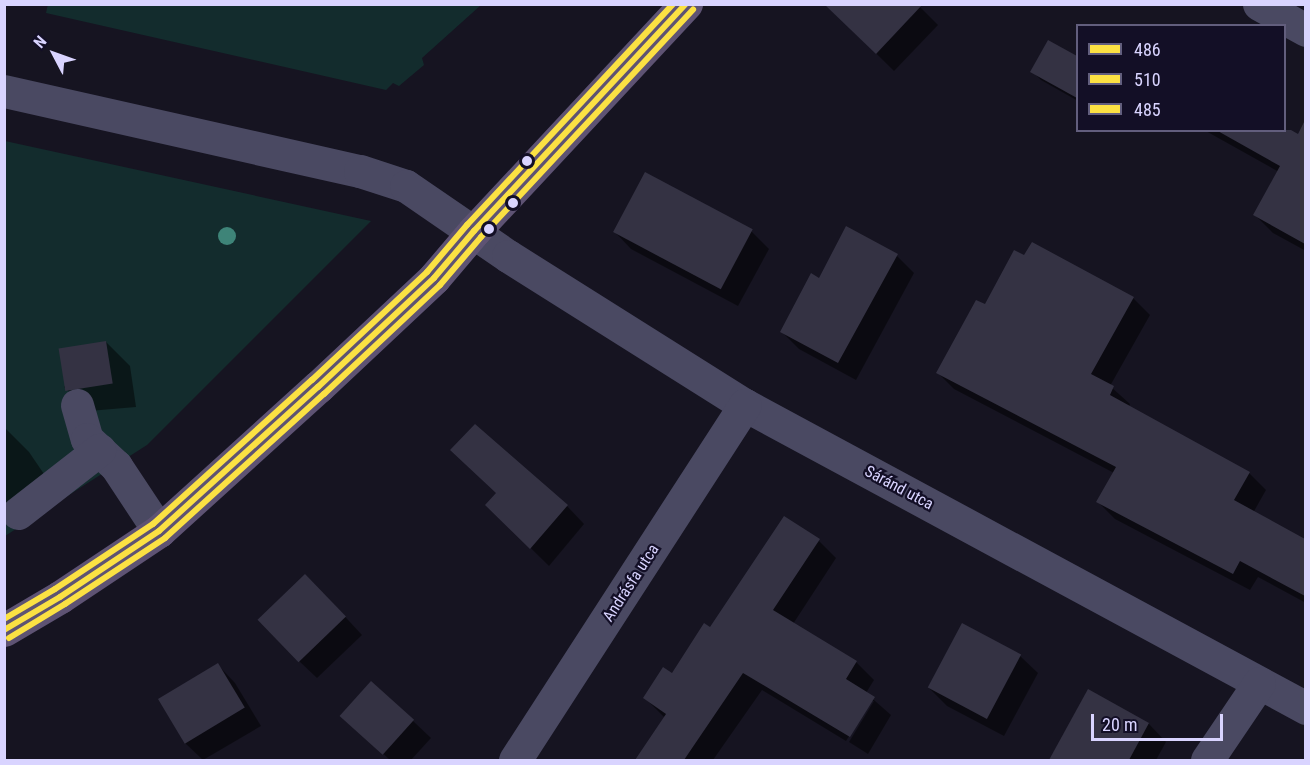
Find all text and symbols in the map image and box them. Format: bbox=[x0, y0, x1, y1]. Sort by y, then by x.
north arrow bbox=[24, 24, 84, 84]
legend bbox=[1076, 24, 1286, 132]
text: N bbox=[30, 32, 50, 52]
text: 486 bbox=[1134, 39, 1161, 60]
text: 510 bbox=[1134, 69, 1161, 90]
text: 485 bbox=[1134, 99, 1161, 120]
unlabelled marker bbox=[521, 155, 533, 167]
unlabelled marker bbox=[507, 197, 519, 209]
unlabelled marker bbox=[483, 223, 495, 235]
street label: Sáránd utca bbox=[861, 462, 937, 514]
street label: Andrásfa utca bbox=[599, 541, 663, 625]
scale bar bbox=[1094, 702, 1226, 740]
text: 20 m bbox=[1102, 714, 1137, 735]

